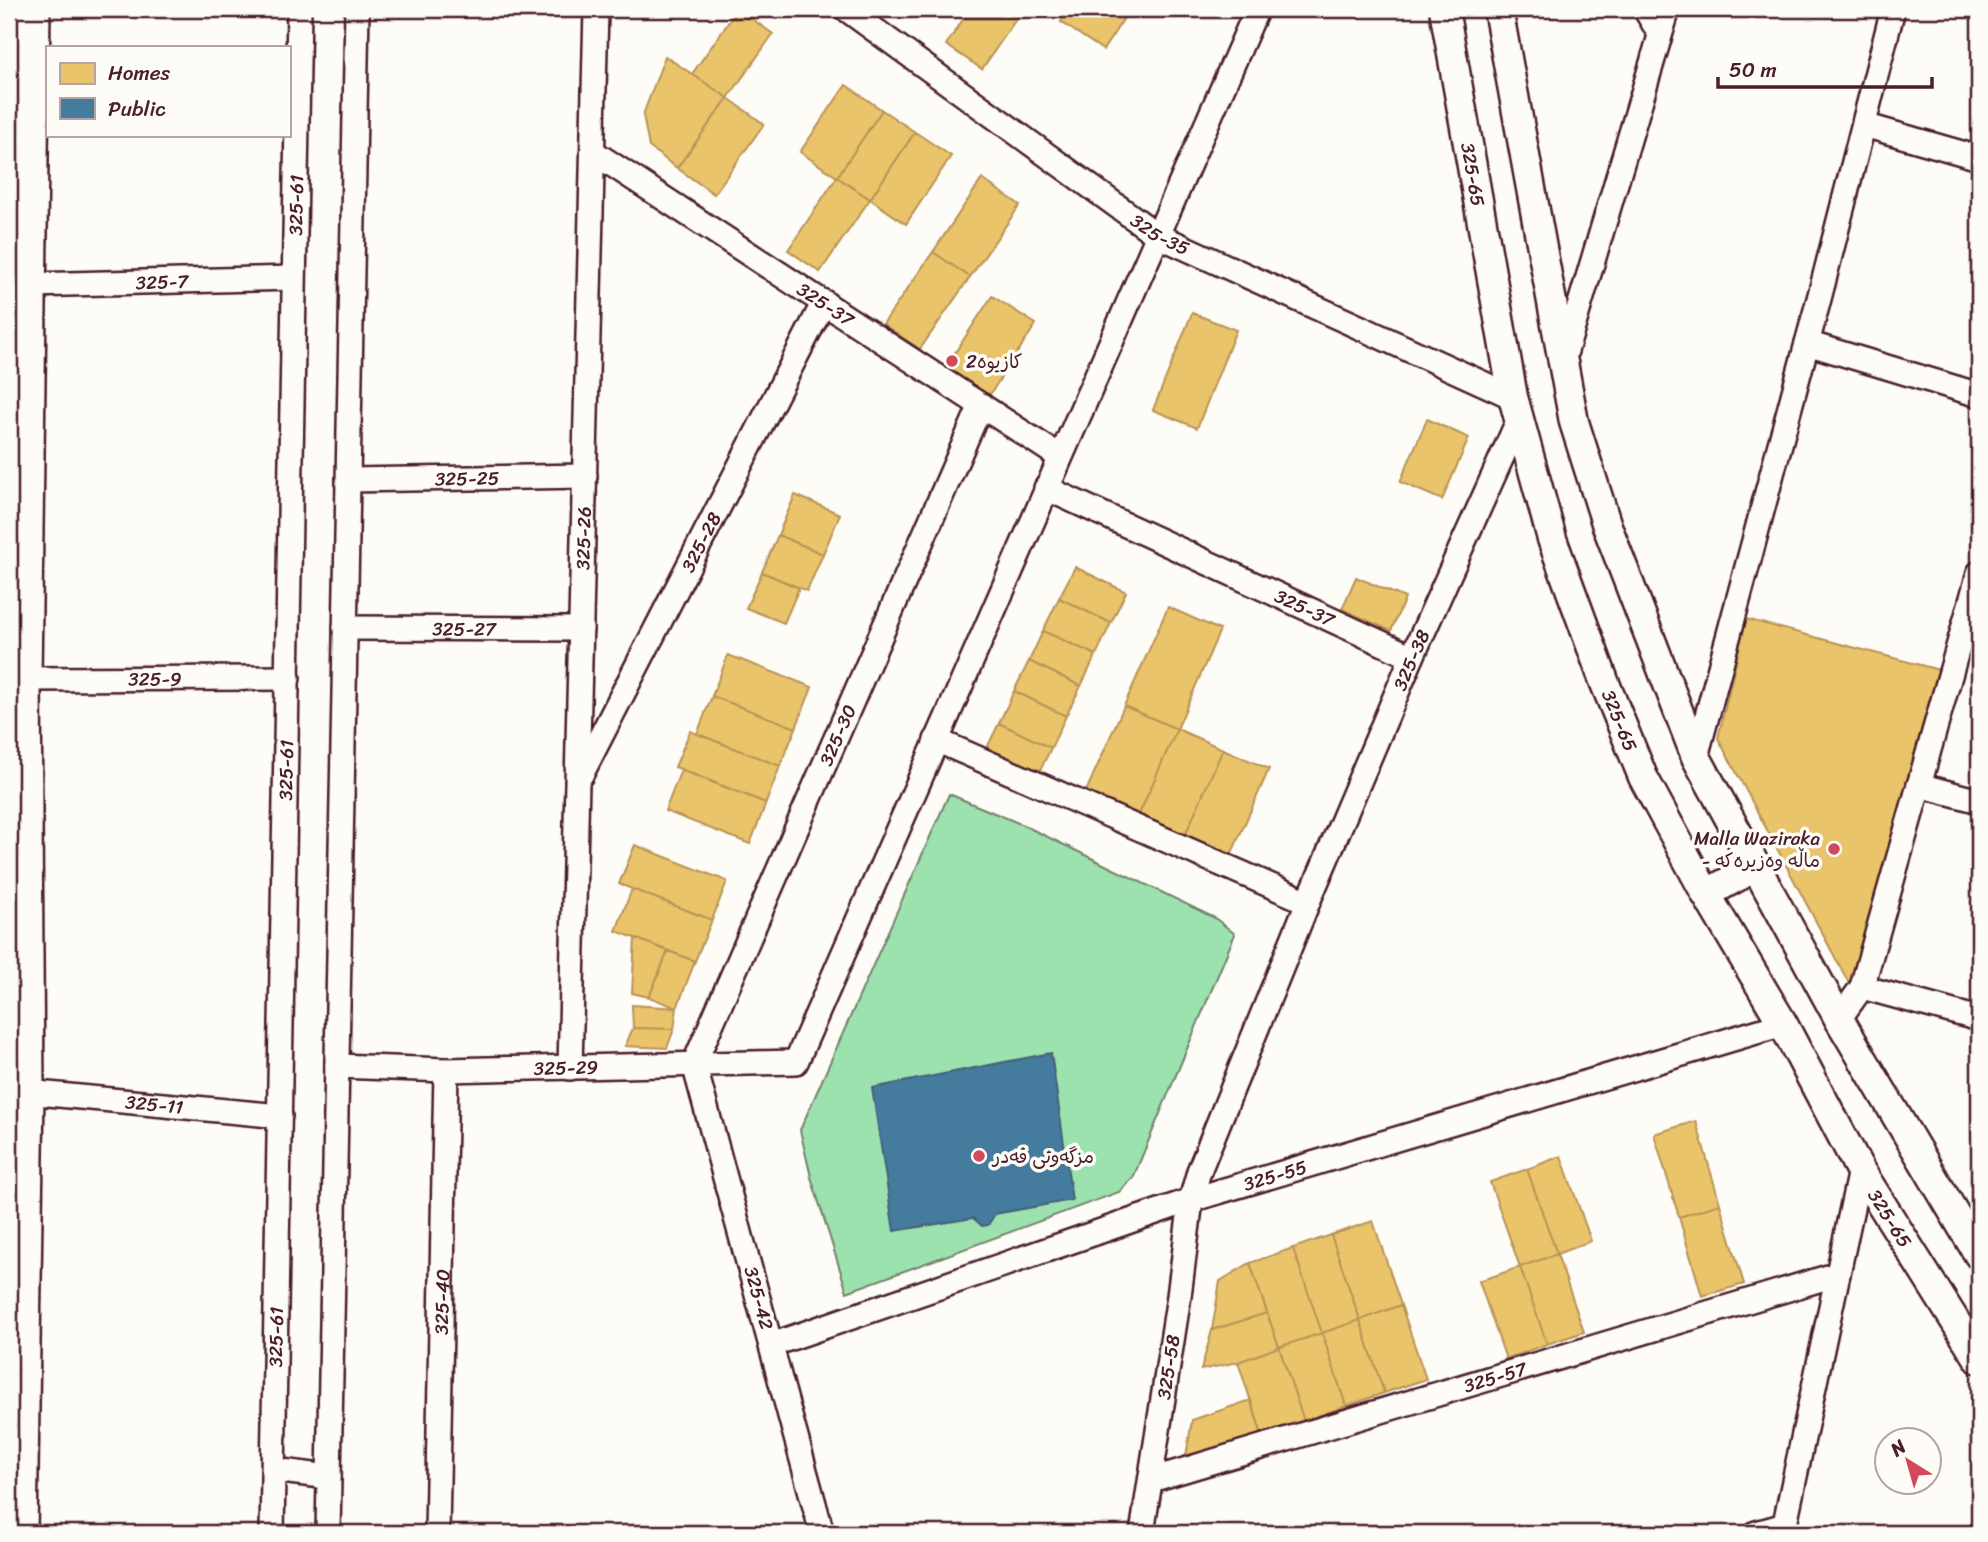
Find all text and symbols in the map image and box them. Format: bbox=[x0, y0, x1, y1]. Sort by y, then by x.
legend bbox=[46, 46, 290, 136]
scale bar bbox=[1718, 46, 1932, 90]
text: 50 m bbox=[1729, 51, 1777, 89]
text: Homes bbox=[108, 54, 170, 92]
text: Public bbox=[108, 90, 166, 128]
street label: 325-65 bbox=[1452, 140, 1495, 209]
street label: 325-61 bbox=[278, 175, 313, 236]
street label: 325-35 bbox=[1124, 204, 1196, 264]
street label: 325-7 bbox=[135, 264, 190, 299]
street label: 325-37 bbox=[790, 273, 862, 336]
place label: كازيوه2 bbox=[966, 345, 1022, 378]
marker: كازيوه2 bbox=[944, 353, 960, 369]
street label: 325-25 bbox=[434, 461, 500, 495]
street label: 325-28 bbox=[671, 505, 730, 578]
street label: 325-26 bbox=[566, 506, 600, 570]
street label: 325-37 bbox=[1269, 579, 1341, 636]
street label: 325-27 bbox=[432, 612, 497, 645]
street label: 325-38 bbox=[1383, 624, 1439, 696]
street label: 325-9 bbox=[128, 662, 182, 695]
street label: 325-65 bbox=[1593, 684, 1647, 757]
street label: 325-30 bbox=[809, 699, 865, 771]
street label: 325-61 bbox=[268, 739, 303, 801]
place label: Malla Waziraka - ماڵە وەزیرەکە bbox=[1694, 822, 1820, 877]
marker: Malla Waziraka - ماڵە وەزیرەکە bbox=[1826, 841, 1842, 857]
street label: 325-29 bbox=[533, 1050, 599, 1084]
street label: 325-11 bbox=[124, 1085, 185, 1123]
place label: مزگەوتی قەدر bbox=[991, 1140, 1094, 1173]
marker: مزگەوتی قەدر bbox=[971, 1148, 987, 1164]
street label: 325-55 bbox=[1239, 1150, 1311, 1200]
street label: 325-65 bbox=[1859, 1182, 1922, 1254]
street label: 325-42 bbox=[735, 1262, 783, 1334]
street label: 325-40 bbox=[424, 1269, 459, 1335]
street label: 325-61 bbox=[258, 1306, 293, 1368]
street label: 325-58 bbox=[1147, 1332, 1189, 1402]
street label: 325-57 bbox=[1459, 1352, 1532, 1402]
north arrow bbox=[1872, 1426, 1942, 1496]
text: N bbox=[1882, 1430, 1914, 1466]

